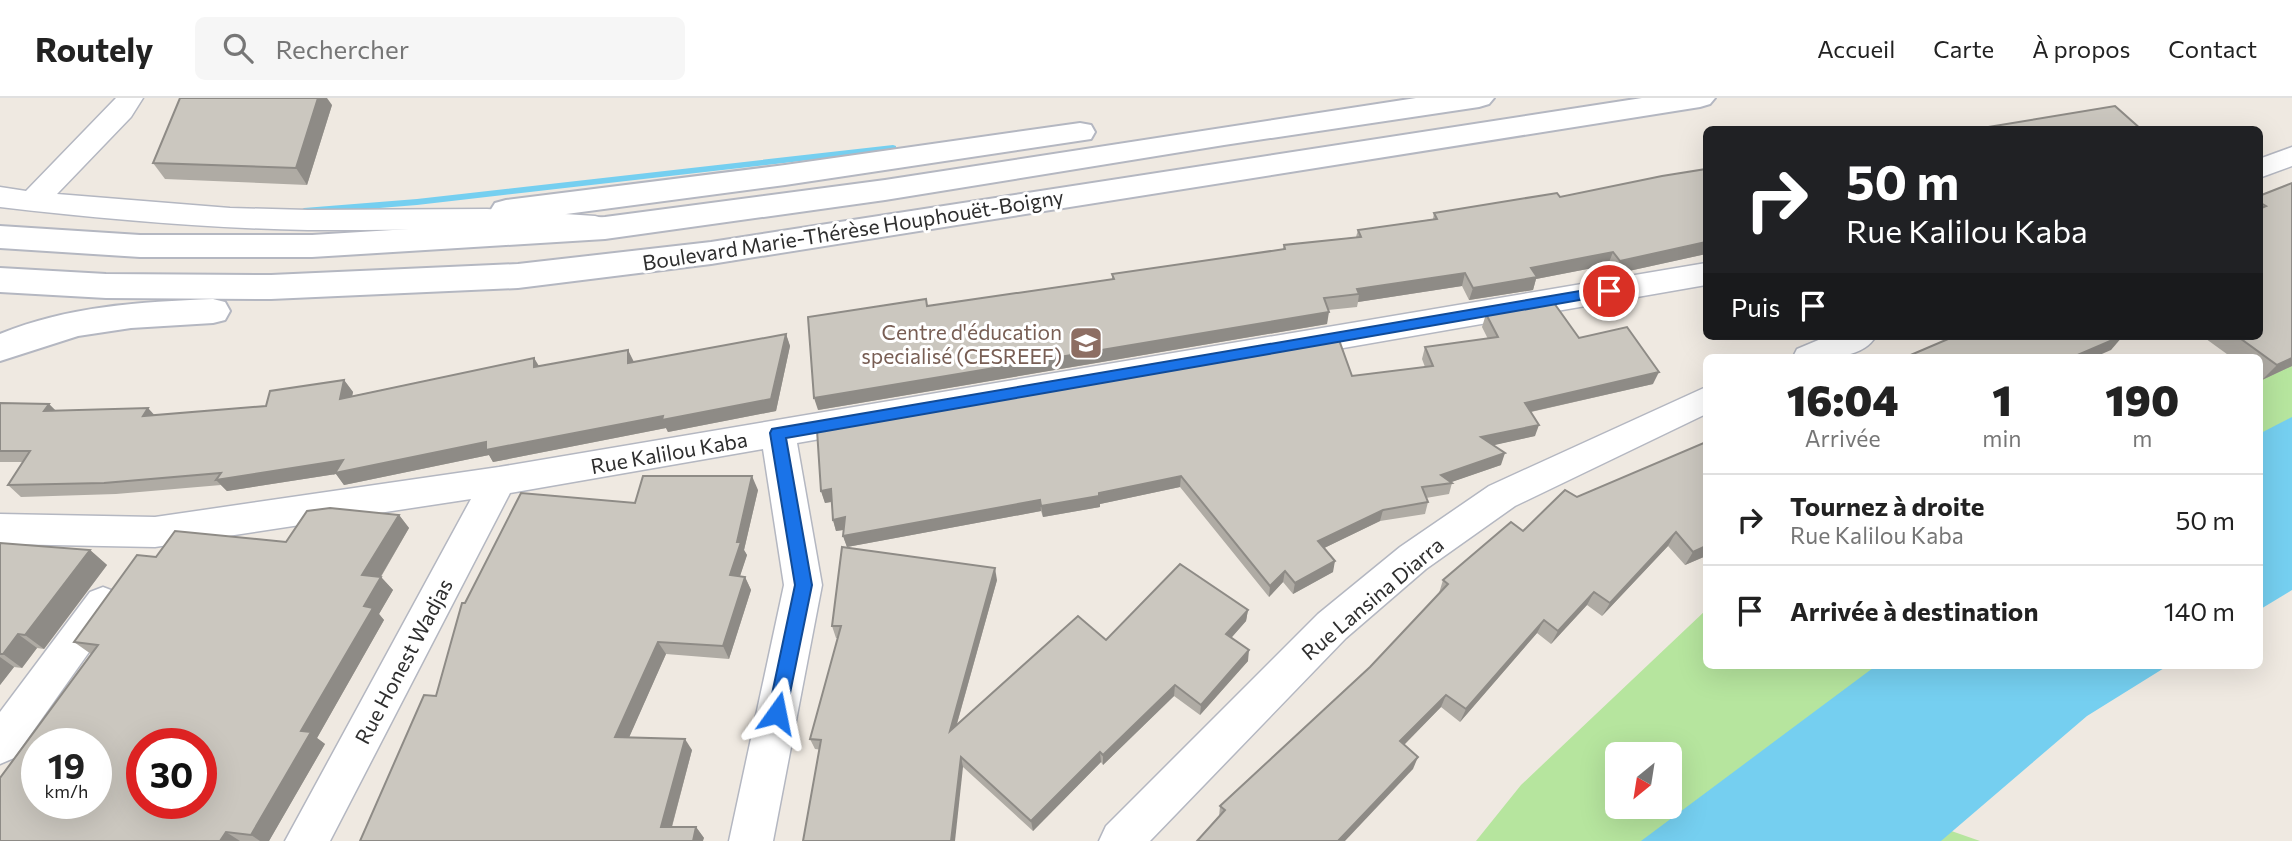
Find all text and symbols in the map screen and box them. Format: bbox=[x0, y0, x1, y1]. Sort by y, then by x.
search box bbox=[195, 17, 685, 80]
text: Routely bbox=[35, 28, 153, 69]
icon: search bbox=[219, 29, 257, 67]
text: Rechercher bbox=[275, 33, 409, 64]
text: Accueil bbox=[1817, 34, 1895, 63]
text: Carte bbox=[1933, 34, 1994, 63]
text: À propos bbox=[2032, 34, 2130, 63]
text: Contact bbox=[2168, 34, 2257, 63]
text: 50 m bbox=[1846, 150, 1959, 210]
icon: right bbox=[1731, 154, 1822, 245]
street label: Boulevard Marie-Thérèse Houphouët-Boigny bbox=[641, 183, 1066, 275]
text: Rue Kalilou Kaba bbox=[1846, 210, 2088, 250]
pin bbox=[1579, 261, 1639, 321]
icon: arrive bbox=[1590, 272, 1628, 310]
icon: arrive bbox=[1794, 287, 1832, 325]
text: Puis bbox=[1731, 291, 1780, 322]
place label: Centre d'éducation specialisé (CESREEF) bbox=[861, 319, 1062, 368]
school or university icon: Centre d'éducation specialisé (CESREEF) bbox=[1067, 324, 1105, 362]
text: 16:04 bbox=[1787, 373, 1899, 425]
text: 1 bbox=[1992, 373, 2012, 425]
text: 190 bbox=[2105, 373, 2179, 425]
text: Arrivée bbox=[1805, 424, 1881, 452]
text: min bbox=[1982, 424, 2022, 452]
text: m bbox=[2132, 424, 2152, 452]
street label: Rue Kalilou Kaba bbox=[589, 426, 749, 478]
text: Tournez à droite bbox=[1790, 490, 1985, 521]
icon: right bbox=[1731, 501, 1769, 539]
text: 50 m bbox=[2175, 504, 2235, 535]
text: Rue Kalilou Kaba bbox=[1790, 521, 1964, 549]
street label: Rue Lansina Diarra bbox=[1296, 531, 1448, 665]
street label: Rue Honest Wadjas bbox=[349, 574, 457, 748]
icon: arrive bbox=[1731, 592, 1769, 630]
text: Arrivée à destination bbox=[1790, 595, 2038, 626]
text: 140 m bbox=[2164, 595, 2235, 626]
position arrow bbox=[740, 676, 814, 750]
speed limit sign: 30 bbox=[126, 728, 217, 819]
north arrow bbox=[1605, 742, 1682, 819]
map controls bbox=[1605, 742, 1682, 819]
text: 19 bbox=[48, 743, 85, 786]
text: km/h bbox=[45, 780, 88, 802]

